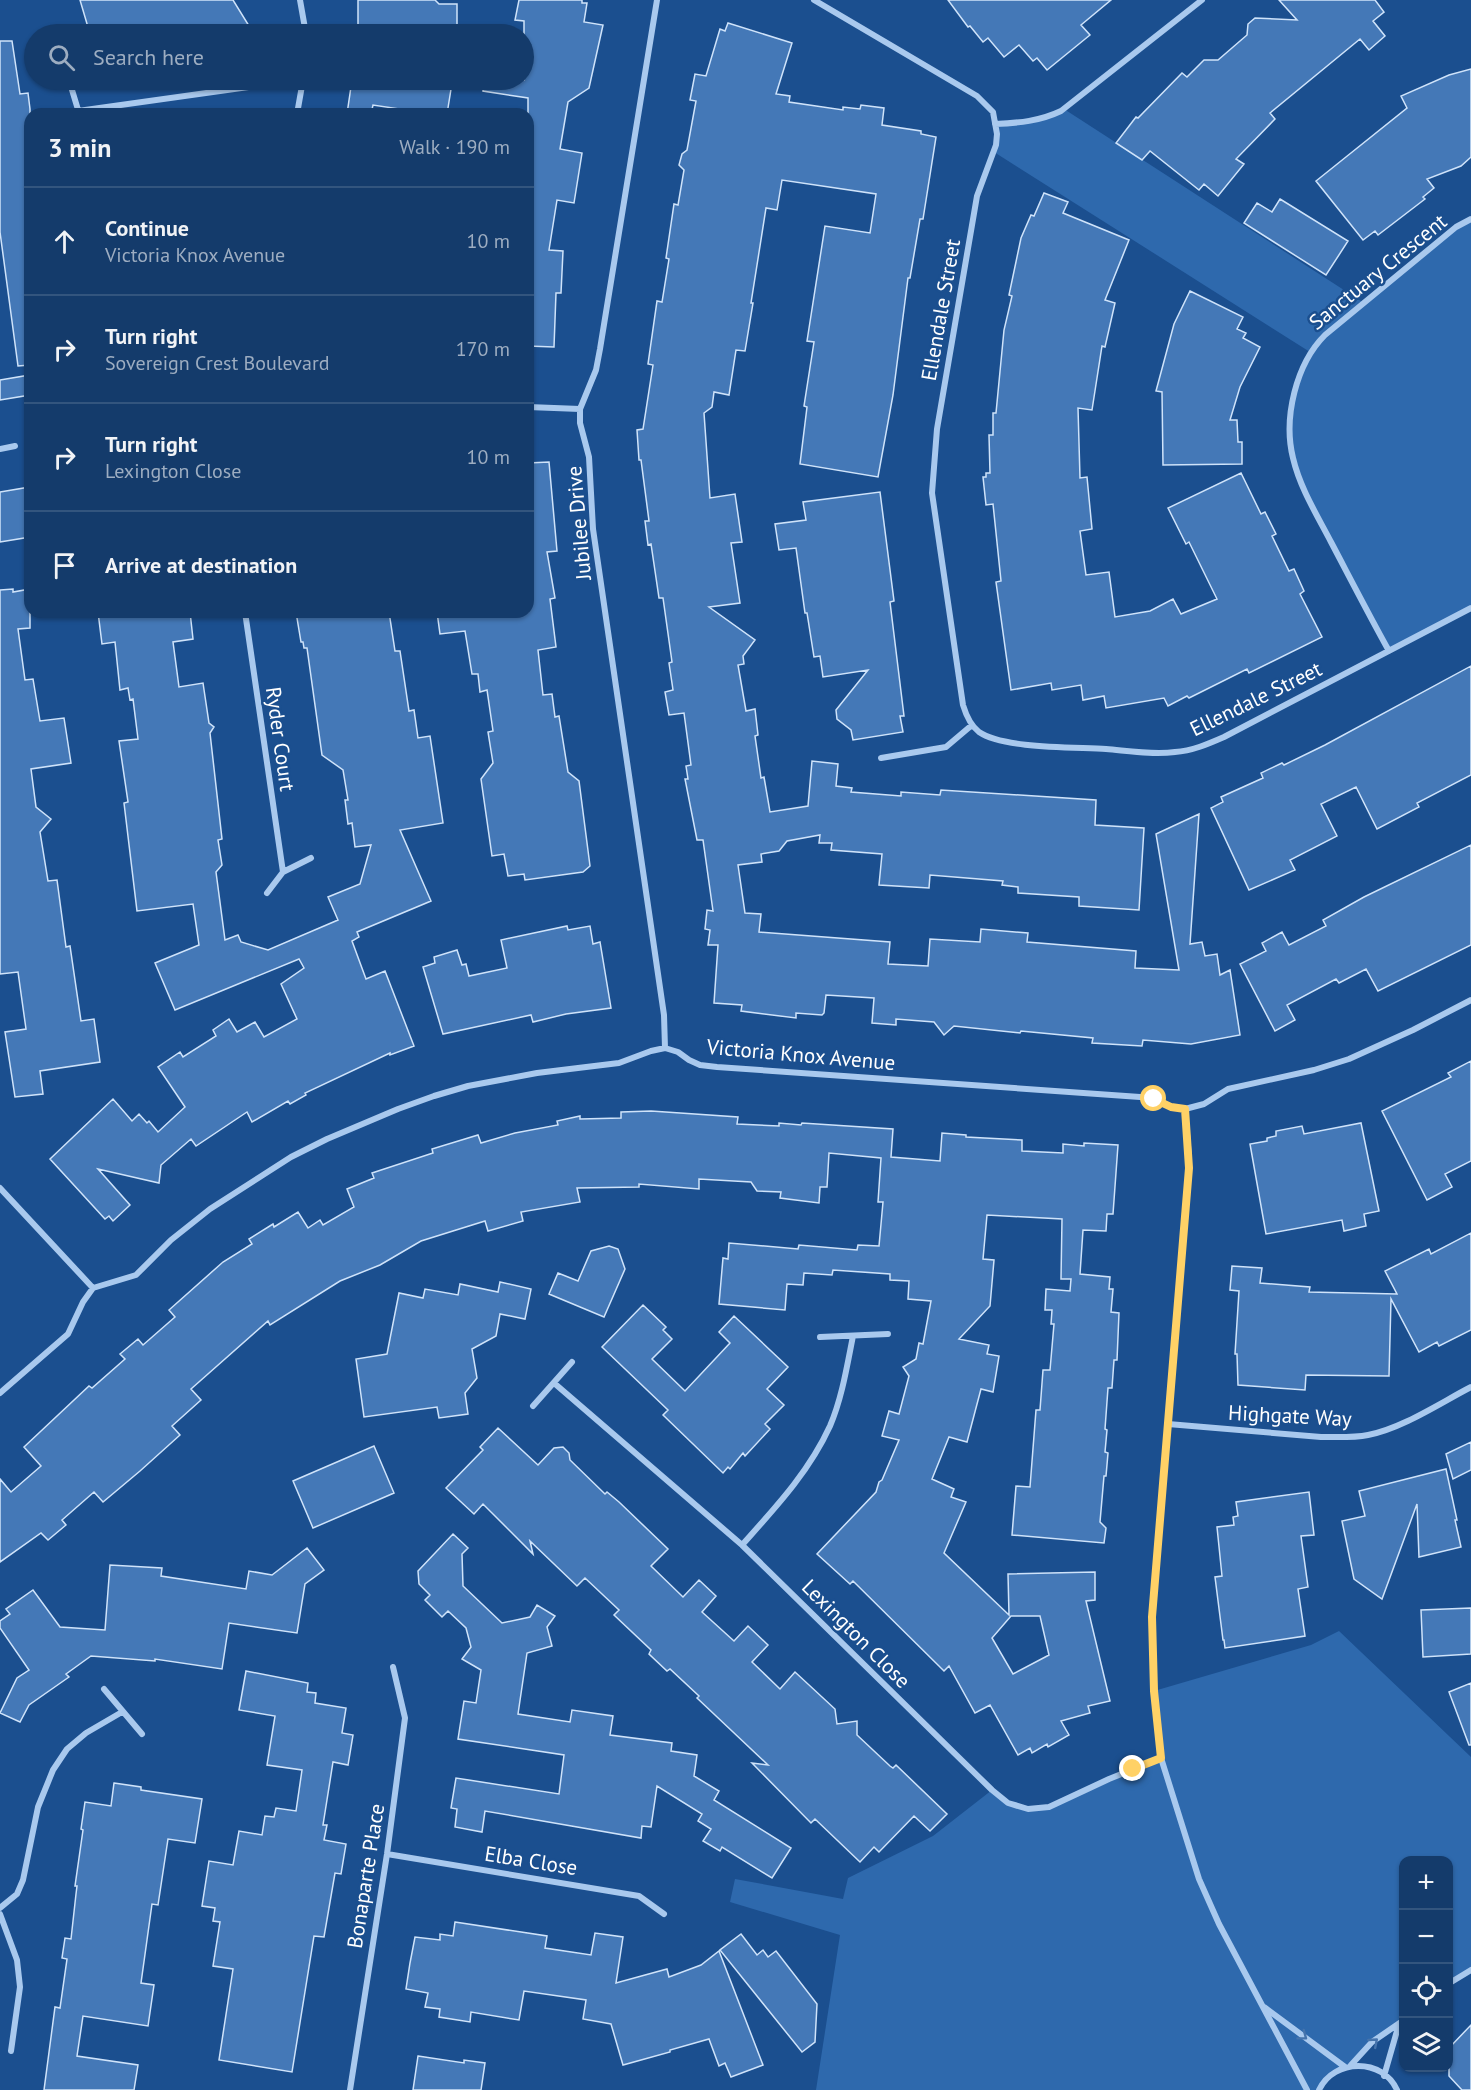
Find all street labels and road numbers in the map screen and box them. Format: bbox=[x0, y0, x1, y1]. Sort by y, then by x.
street label: Sanctuary Crescent bbox=[1303, 208, 1452, 336]
street label: Ellendale Street bbox=[915, 237, 966, 383]
street label: Jubilee Drive bbox=[560, 465, 597, 582]
street label: Ellendale Street bbox=[1185, 655, 1326, 742]
street label: Ryder Court bbox=[260, 685, 301, 793]
street label: Victoria Knox Avenue bbox=[705, 1033, 896, 1076]
street label: Highgate Way bbox=[1228, 1399, 1353, 1432]
street label: Lexington Close bbox=[796, 1573, 917, 1694]
street label: Bonaparte Place bbox=[341, 1802, 390, 1950]
street label: Elba Close bbox=[483, 1840, 579, 1881]

